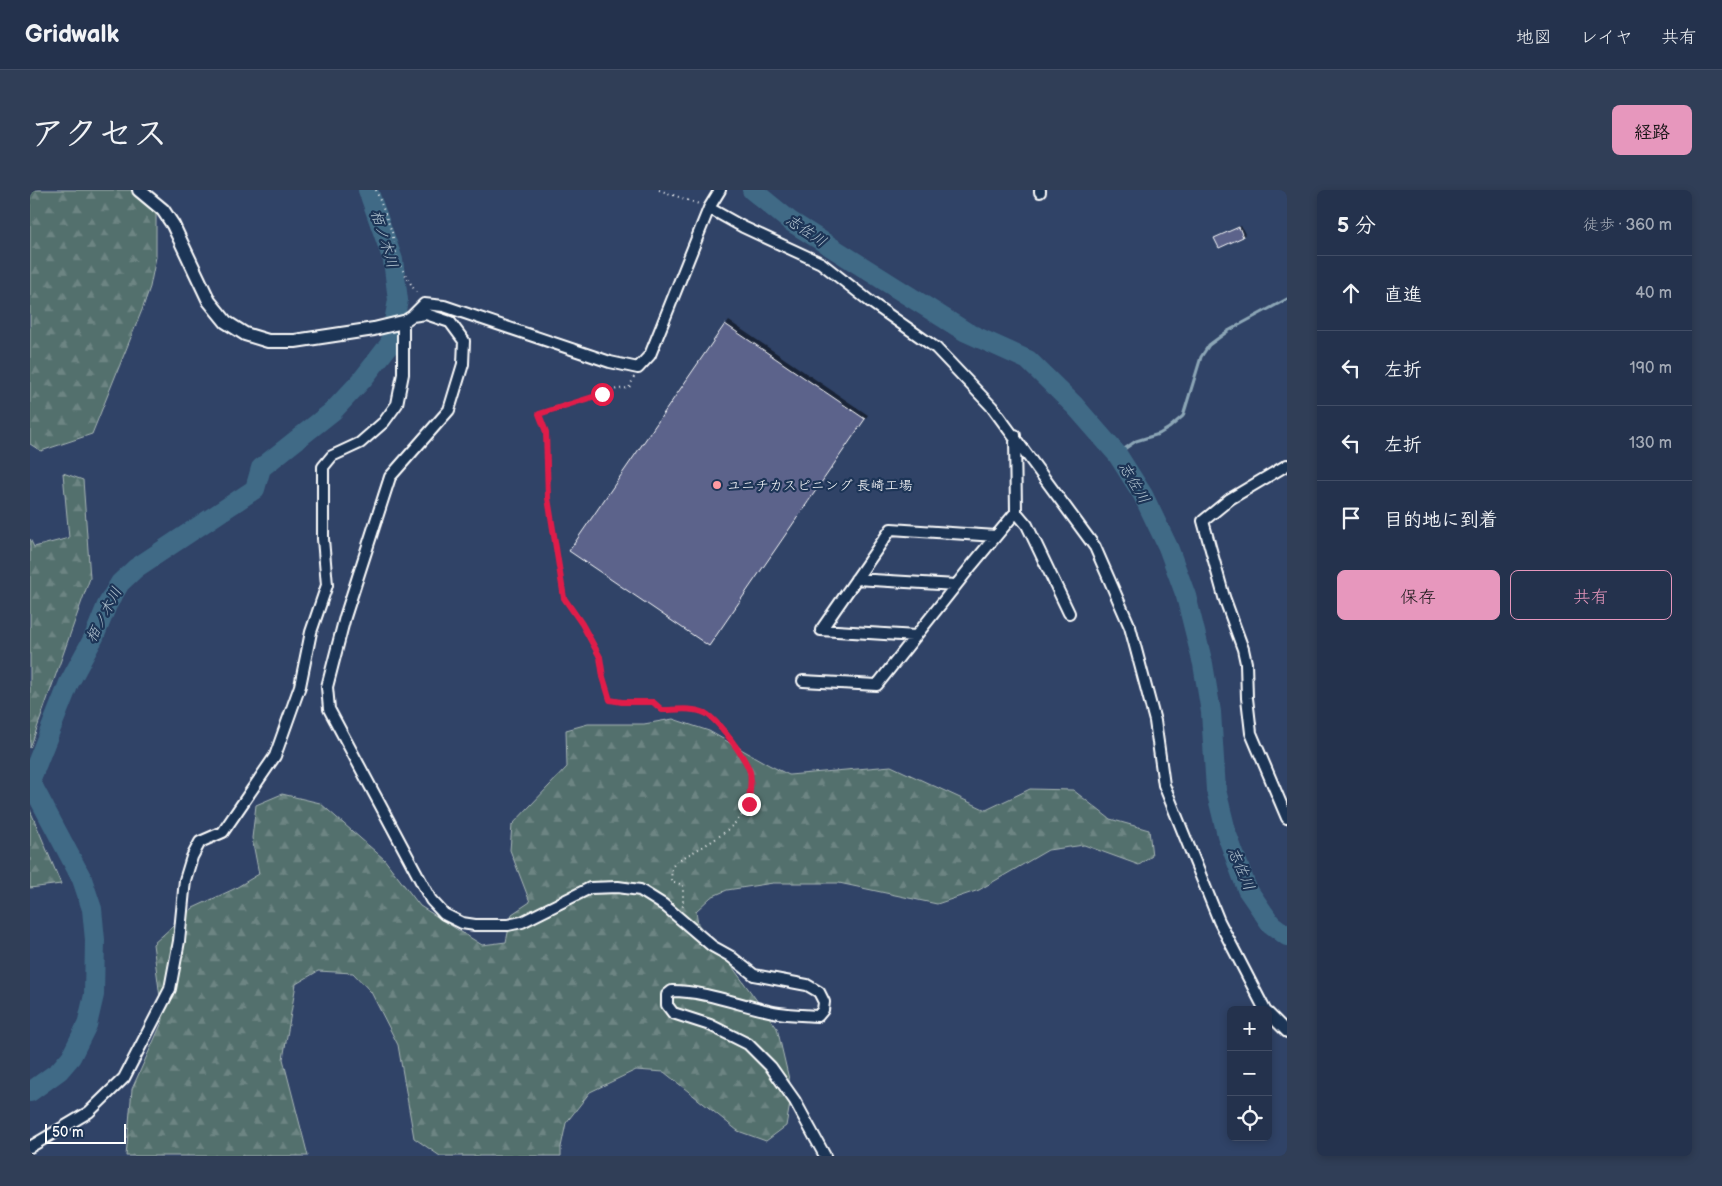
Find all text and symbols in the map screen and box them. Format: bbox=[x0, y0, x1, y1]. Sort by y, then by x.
text: Gridwalk bbox=[25, 20, 119, 49]
text: 地図 bbox=[1516, 27, 1552, 48]
text: レイヤ bbox=[1580, 27, 1633, 48]
text: 共有 bbox=[1661, 27, 1697, 48]
button: 経路 bbox=[1612, 105, 1692, 155]
text: アクセス bbox=[30, 113, 168, 156]
water label: 栢ノ木川 bbox=[366, 208, 402, 270]
water label: 志佐川 bbox=[782, 211, 830, 251]
text: 5 分 bbox=[1337, 213, 1376, 238]
text: 徒歩 · 360 m bbox=[1583, 216, 1672, 235]
icon: ahead bbox=[1337, 279, 1365, 307]
text: 直進 bbox=[1384, 284, 1422, 307]
text: 40 m bbox=[1635, 284, 1672, 303]
icon: left bbox=[1337, 354, 1365, 382]
text: 左折 bbox=[1384, 359, 1422, 382]
text: 190 m bbox=[1630, 359, 1672, 378]
route start bbox=[591, 383, 614, 406]
icon: left bbox=[1337, 429, 1365, 457]
text: 左折 bbox=[1384, 434, 1422, 457]
text: 130 m bbox=[1629, 434, 1672, 453]
water label: 志佐川 bbox=[1115, 459, 1153, 507]
place label: ユニチカスピニング 長崎工場 bbox=[727, 477, 913, 494]
marker: ユニチカスピニング 長崎工場 bbox=[711, 479, 723, 491]
icon: arrive bbox=[1337, 504, 1365, 532]
text: 目的地に到着 bbox=[1384, 509, 1498, 532]
button: 保存 bbox=[1337, 570, 1500, 620]
button: 共有 bbox=[1510, 570, 1672, 620]
water label: 栢ノ木川 bbox=[82, 584, 126, 646]
route end bbox=[738, 793, 761, 816]
water label: 志佐川 bbox=[1223, 845, 1259, 893]
map controls bbox=[1227, 1006, 1272, 1141]
button: + bbox=[1227, 1006, 1272, 1051]
button: − bbox=[1227, 1051, 1272, 1096]
button: locate bbox=[1227, 1096, 1272, 1141]
scale bar bbox=[45, 1121, 126, 1144]
text: 50 m bbox=[52, 1124, 84, 1141]

